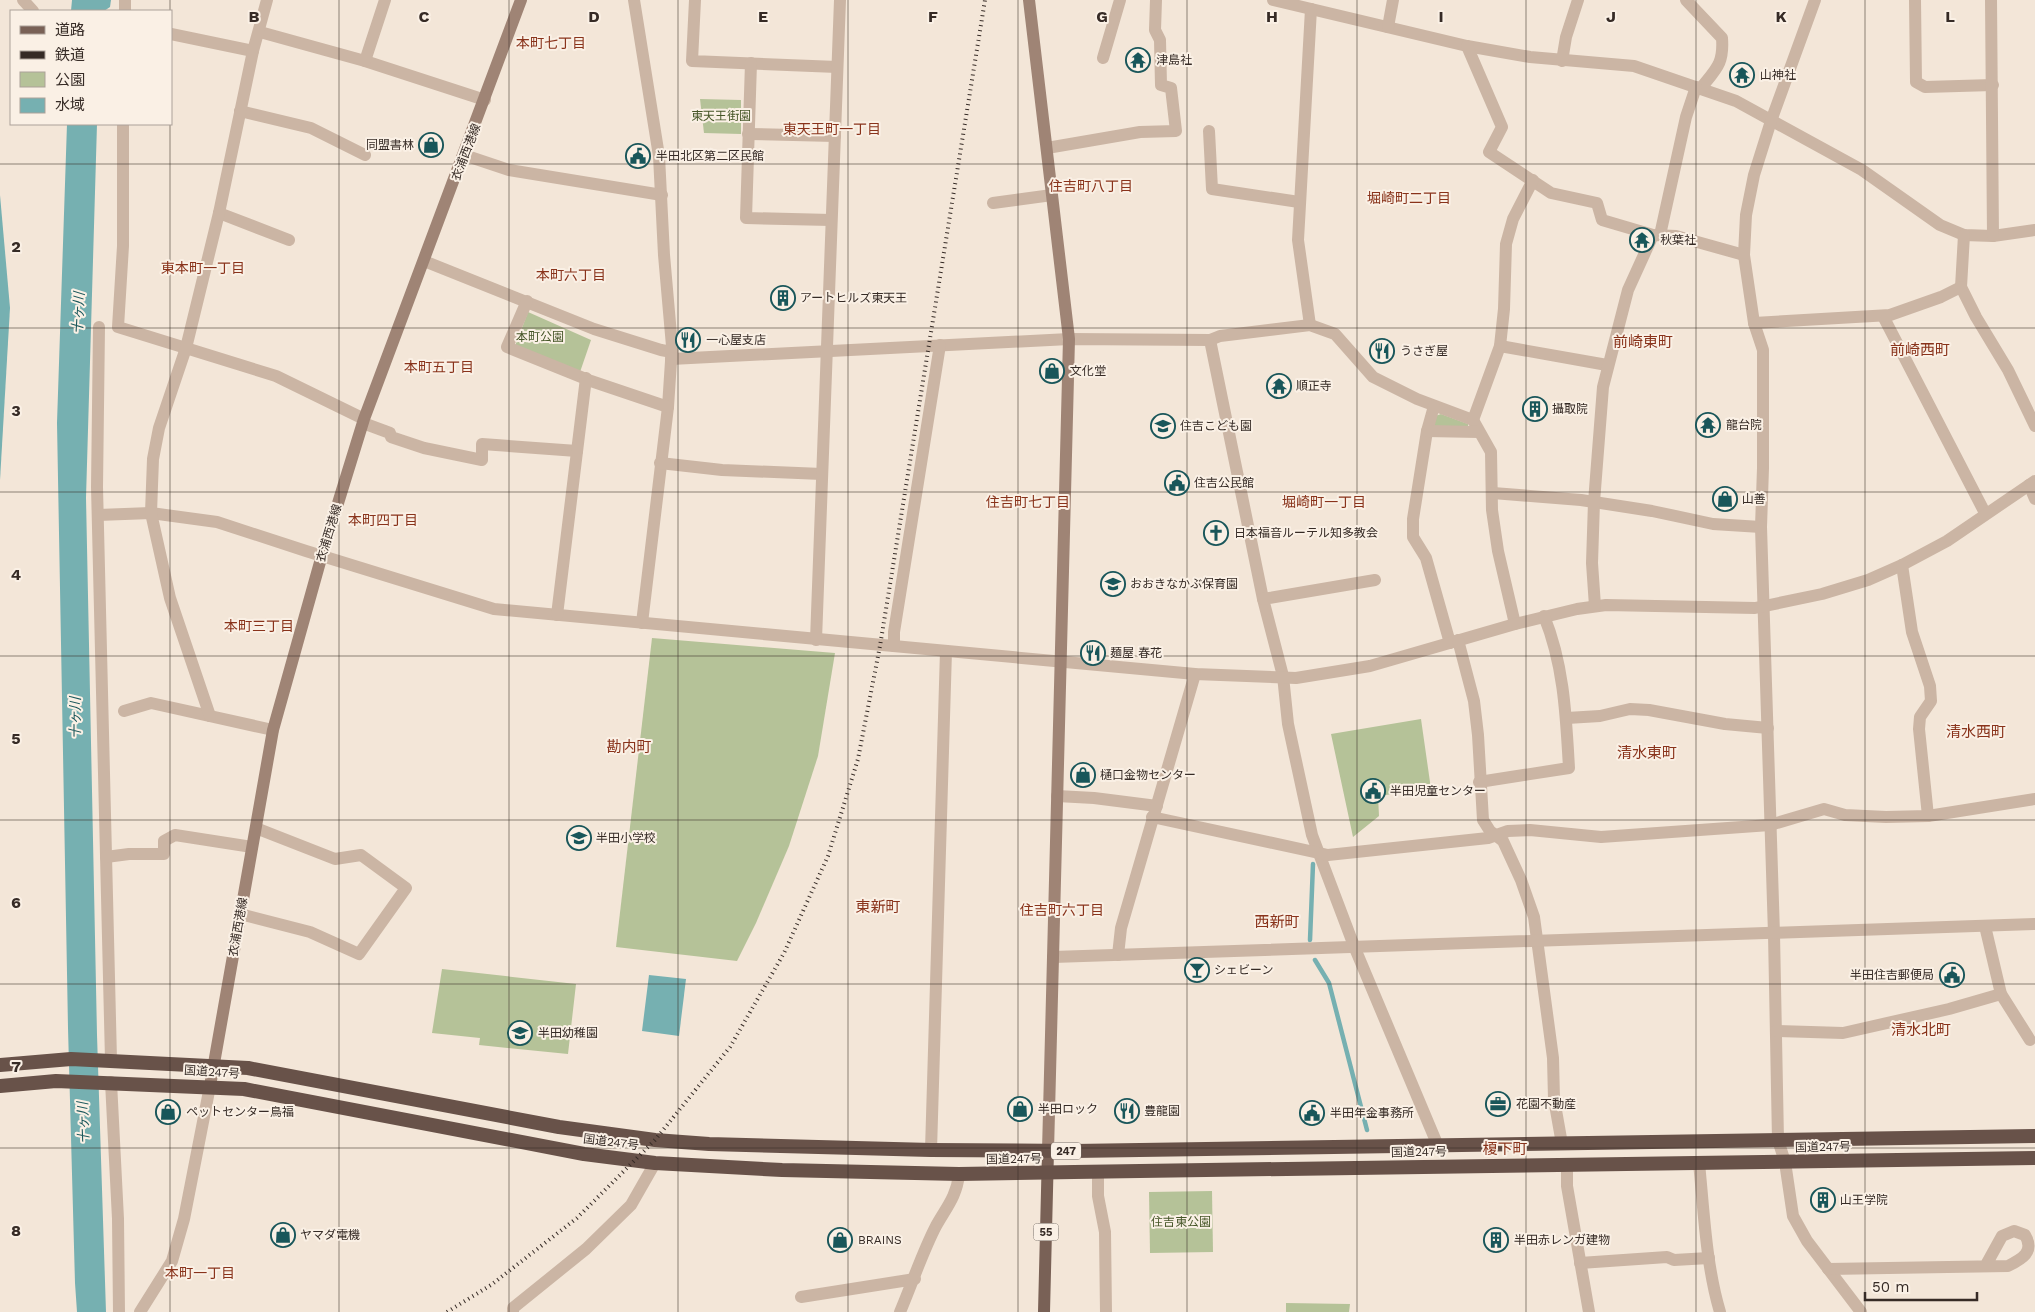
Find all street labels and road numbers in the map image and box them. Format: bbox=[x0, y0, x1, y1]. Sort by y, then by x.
street label: 衣浦西港線 bbox=[449, 121, 483, 183]
street label: 衣浦西港線 bbox=[314, 502, 344, 564]
street label: 衣浦西港線 bbox=[226, 896, 250, 958]
street label: 国道247号 bbox=[184, 1063, 240, 1081]
street label: 国道247号 bbox=[582, 1132, 640, 1152]
street label: 国道247号 bbox=[1795, 1140, 1851, 1154]
road number: 247 bbox=[1051, 1142, 1081, 1160]
street label: 国道247号 bbox=[1391, 1145, 1447, 1159]
street label: 国道247号 bbox=[986, 1152, 1042, 1166]
road number: 55 bbox=[1034, 1224, 1058, 1240]

